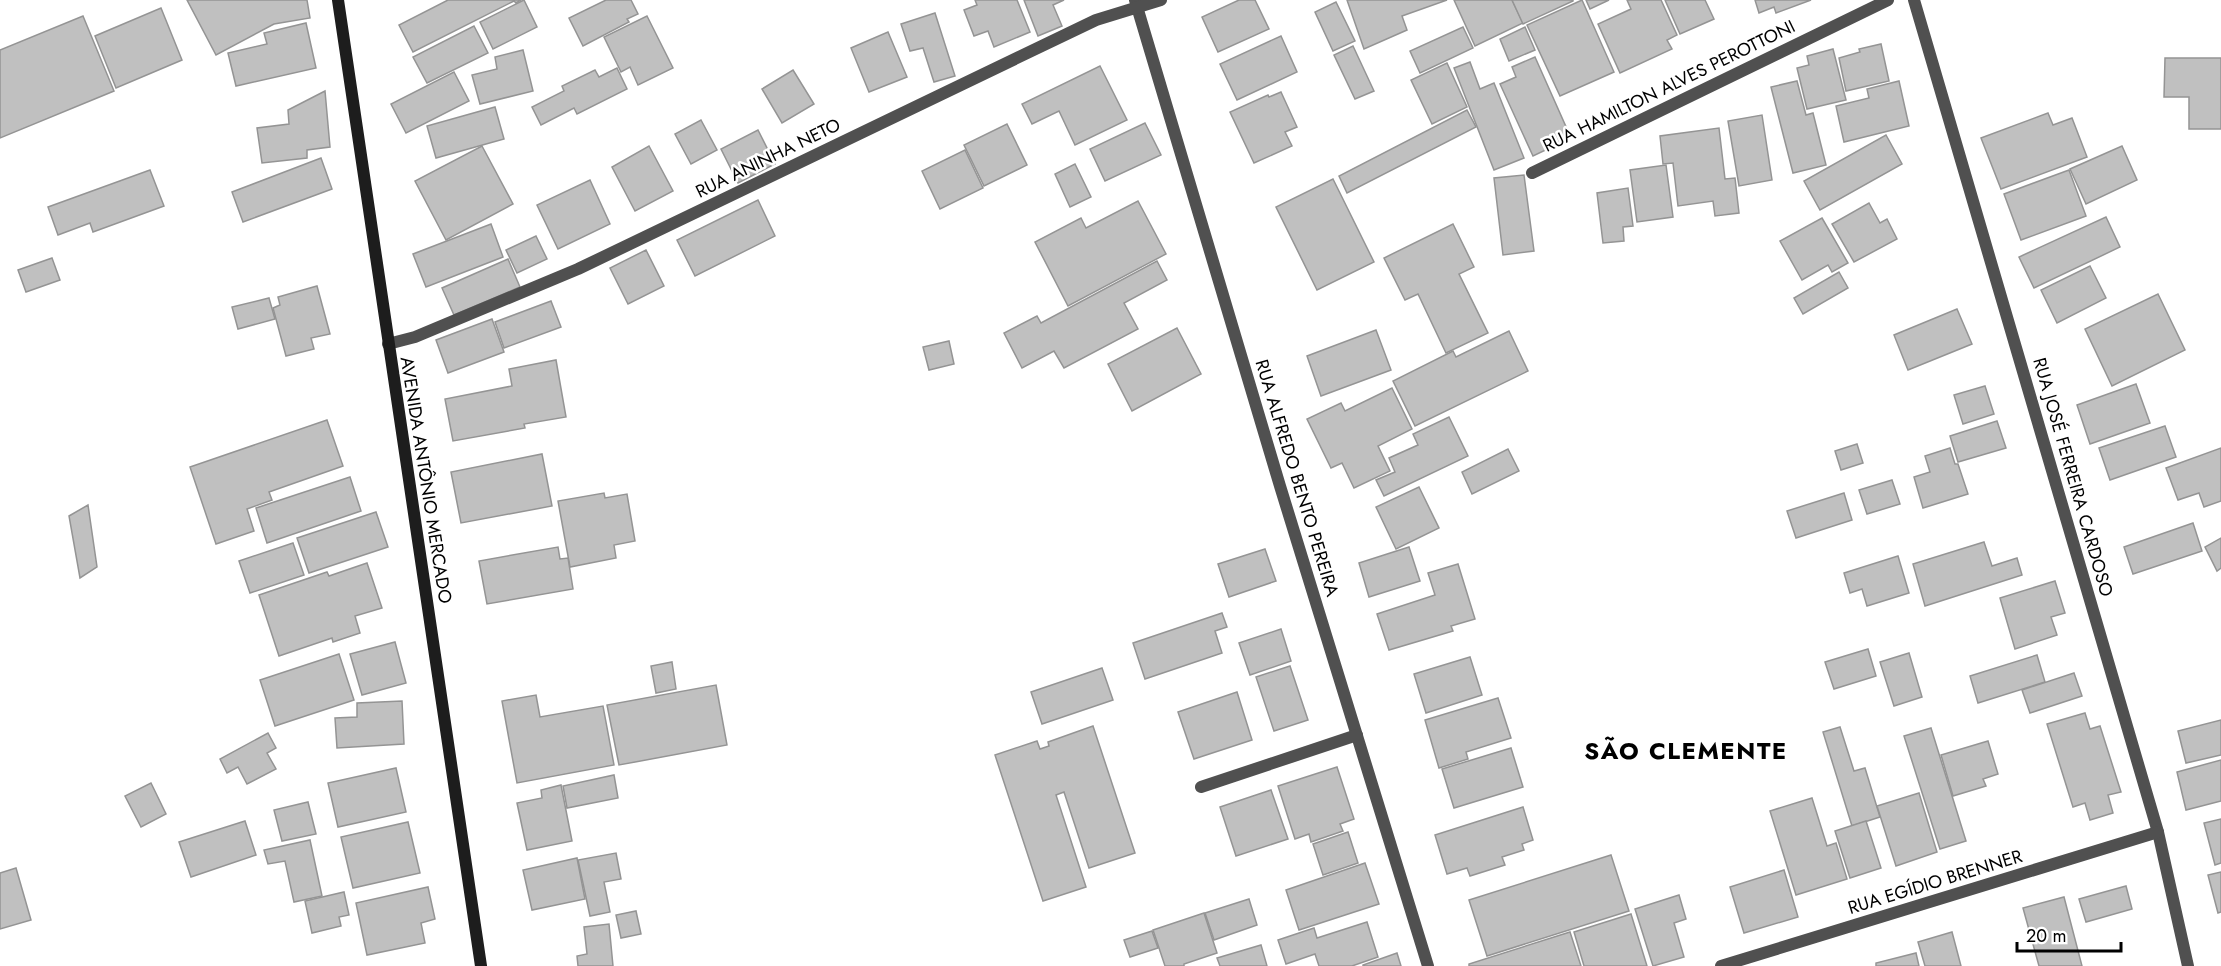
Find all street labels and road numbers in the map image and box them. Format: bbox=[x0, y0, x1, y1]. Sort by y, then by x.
street label: RUA HAMILTON ALVES PEROTTONI bbox=[1538, 13, 1800, 159]
street label: RUA ANINHA NETO bbox=[691, 112, 845, 204]
street label: RUA JOSÉ FERREIRA CARDOSO bbox=[2026, 354, 2120, 600]
street label: AVENIDA ANTÔNIO MERCADO bbox=[394, 355, 458, 605]
street label: RUA ALFREDO BENTO PEREIRA bbox=[1249, 356, 1346, 600]
street label: RUA EGÍDIO BRENNER bbox=[1845, 843, 2025, 921]

